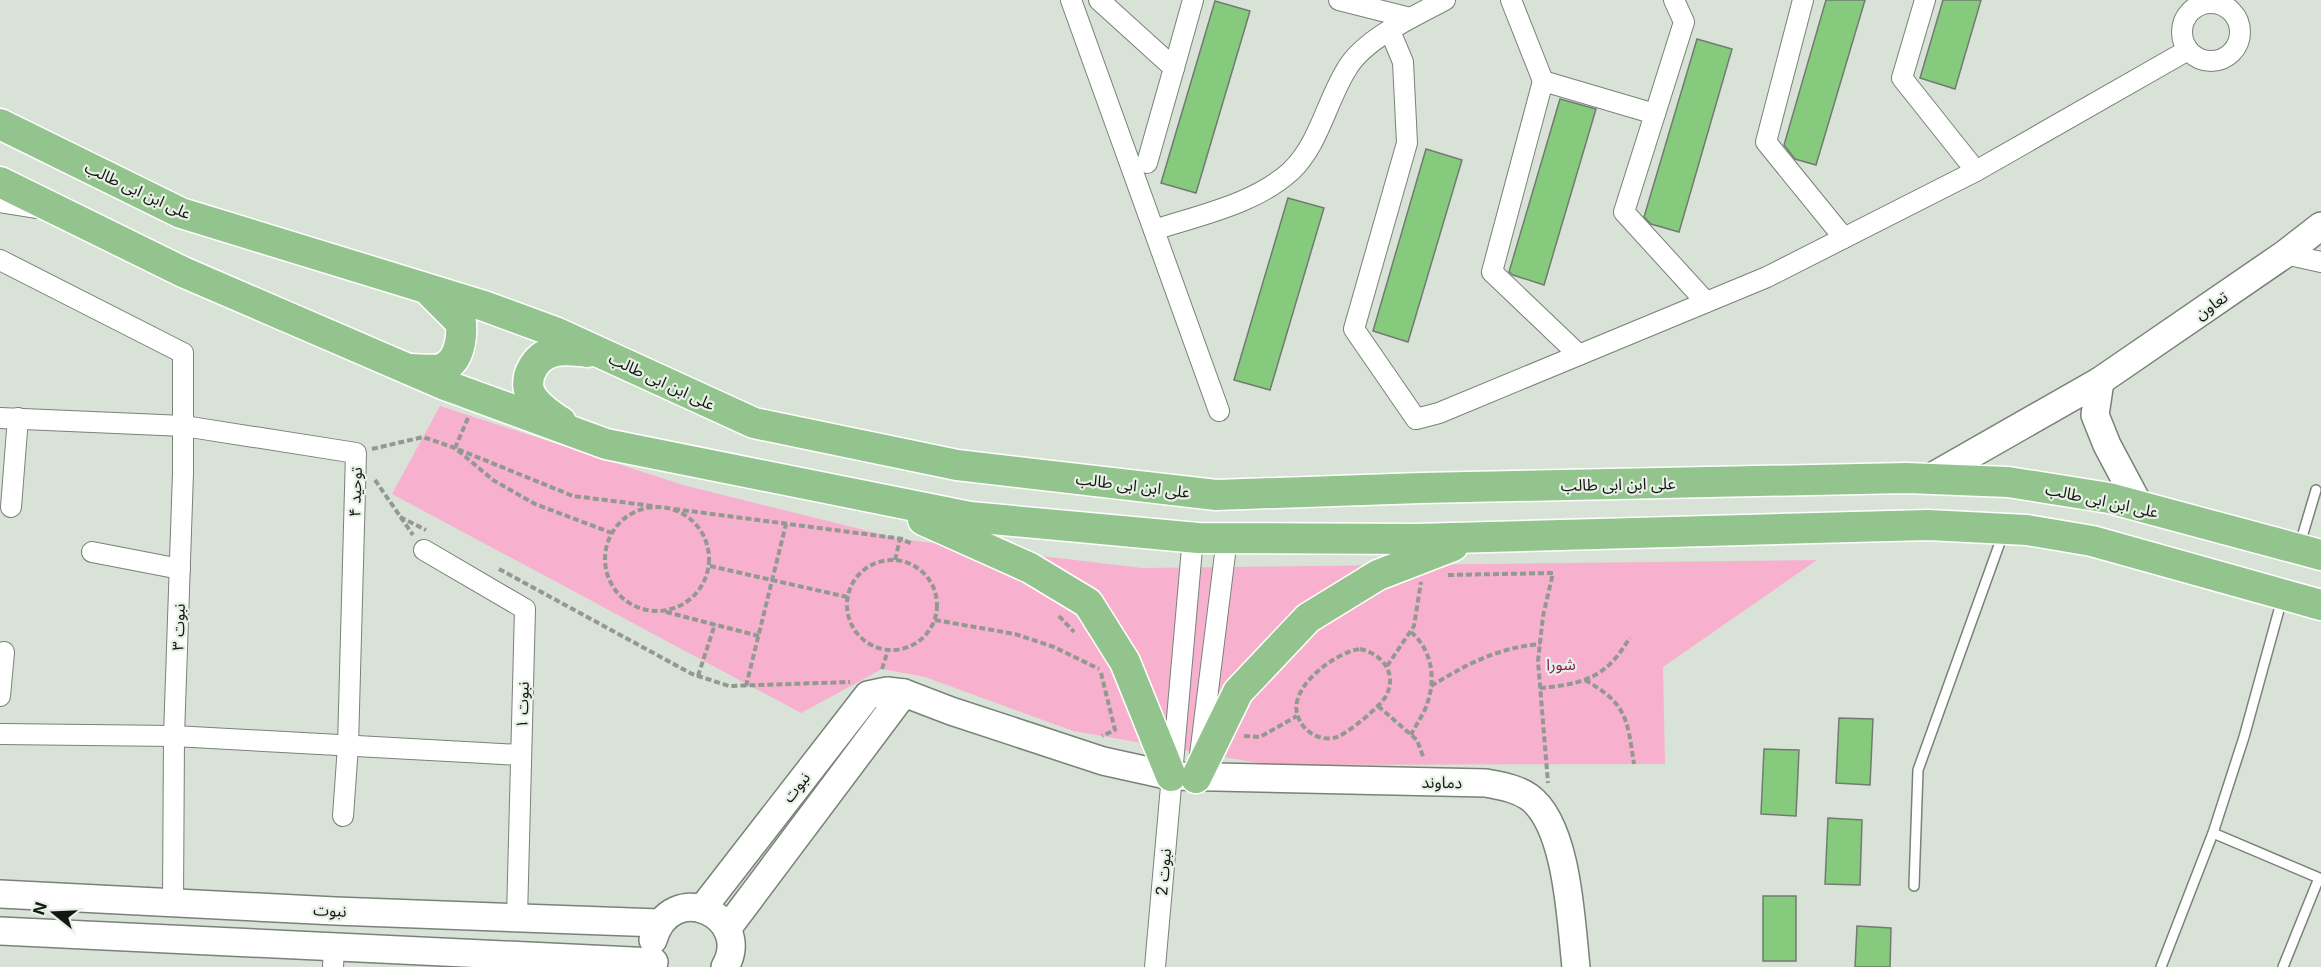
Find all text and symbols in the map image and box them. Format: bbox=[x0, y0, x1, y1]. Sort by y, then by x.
street label: علی ابن ابی طالب bbox=[82, 157, 194, 223]
street label: تعاون bbox=[2191, 286, 2232, 323]
street label: علی ابن ابی طالب bbox=[606, 348, 718, 414]
street label: توحید ۴ bbox=[344, 466, 366, 517]
street label: علی ابن ابی طالب bbox=[1075, 468, 1191, 502]
street label: علی ابن ابی طالب bbox=[1560, 473, 1676, 495]
street label: علی ابن ابی طالب bbox=[2044, 478, 2160, 522]
street label: نبوت ۳ bbox=[167, 603, 189, 651]
park label: شورا bbox=[1546, 654, 1576, 674]
street label: نبوت ۱ bbox=[511, 681, 533, 729]
street label: نبوت bbox=[778, 768, 814, 806]
street label: دماوند bbox=[1422, 772, 1462, 792]
street label: نبوت 2 bbox=[1151, 847, 1175, 897]
north arrow bbox=[24, 883, 84, 943]
text: N bbox=[28, 899, 51, 917]
street label: نبوت bbox=[313, 899, 347, 921]

